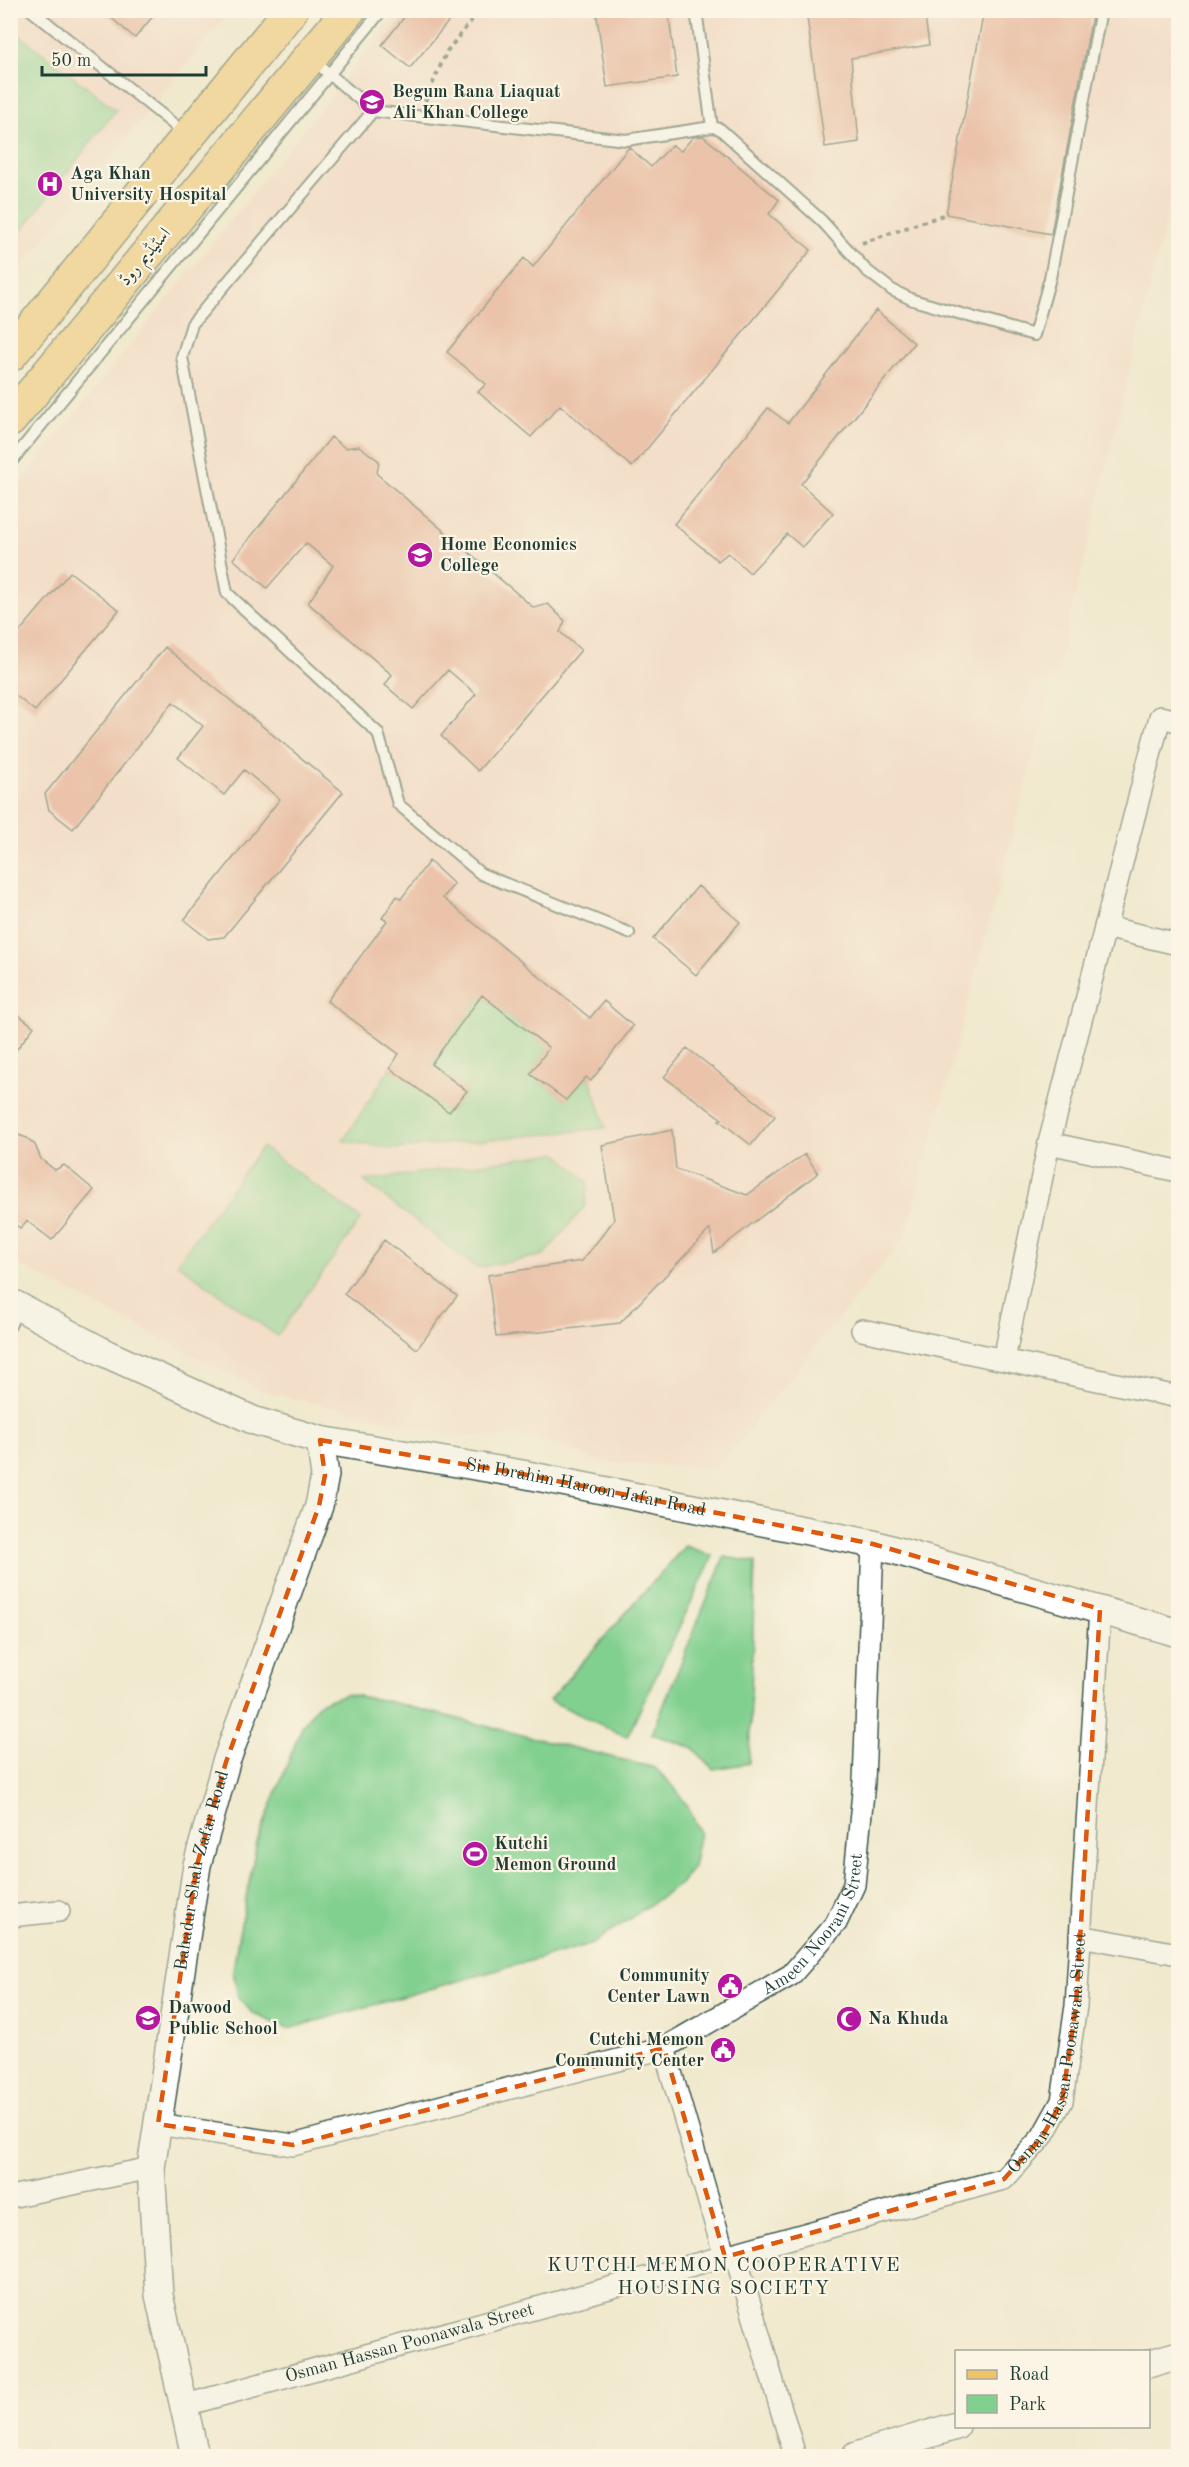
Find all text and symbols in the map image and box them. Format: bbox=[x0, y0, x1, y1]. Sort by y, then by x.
scale bar bbox=[42, 39, 206, 77]
text: 50 m bbox=[51, 52, 91, 70]
place label: Begum Rana Liaquat Ali Khan College bbox=[392, 83, 561, 122]
school or university icon: Begum Rana Liaquat Ali Khan College bbox=[357, 87, 387, 117]
place label: Aga Khan University Hospital bbox=[70, 165, 227, 204]
hospital icon: Aga Khan University Hospital bbox=[35, 169, 65, 199]
street label: اسٹیڈیم روڈ bbox=[114, 223, 179, 293]
place label: Home Economics College bbox=[440, 536, 577, 575]
school or university icon: Home Economics College bbox=[405, 540, 435, 570]
street label: Sir Ibrahim Haroon Jafar Road bbox=[464, 1456, 707, 1519]
street label: Bahadur Shah Zafar Road bbox=[172, 1769, 232, 1972]
place label: Kutchi Memon Ground bbox=[494, 1835, 617, 1874]
sports icon: Kutchi Memon Ground bbox=[460, 1839, 490, 1869]
street label: Ameen Noorani Street bbox=[759, 1852, 866, 1999]
street label: Osman Hassan Poonawala Street bbox=[1004, 1932, 1089, 2177]
place label: Community Center Lawn bbox=[607, 1967, 710, 2006]
public building icon: Community Center Lawn bbox=[715, 1971, 745, 2001]
place label: Dawood Public School bbox=[168, 1999, 278, 2038]
school or university icon: Dawood Public School bbox=[133, 2003, 163, 2033]
mosque icon: Na Khuda bbox=[834, 2004, 864, 2034]
place label: Na Khuda bbox=[868, 2010, 949, 2028]
place label: Cutchi Memon Community Center bbox=[555, 2031, 704, 2070]
public building icon: Cutchi Memon Community Center bbox=[708, 2035, 738, 2065]
district label: KUTCHI MEMON COOPERATIVE HOUSING SOCIETY bbox=[547, 2256, 901, 2299]
street label: Osman Hassan Poonawala Street bbox=[283, 2300, 536, 2386]
legend bbox=[955, 2350, 1150, 2428]
text: Road bbox=[1009, 2366, 1049, 2384]
text: Park bbox=[1009, 2396, 1046, 2414]

